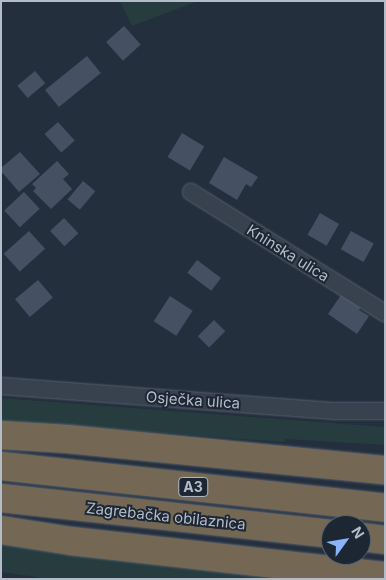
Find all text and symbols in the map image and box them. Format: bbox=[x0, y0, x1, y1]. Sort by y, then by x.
street label: Kninska ulica bbox=[244, 221, 332, 285]
street label: Osječka ulica bbox=[145, 388, 241, 412]
road number: A3 bbox=[178, 476, 208, 498]
street label: Zagrebačka obilaznica bbox=[85, 499, 247, 533]
north arrow bbox=[321, 515, 371, 565]
text: N bbox=[348, 523, 368, 541]

